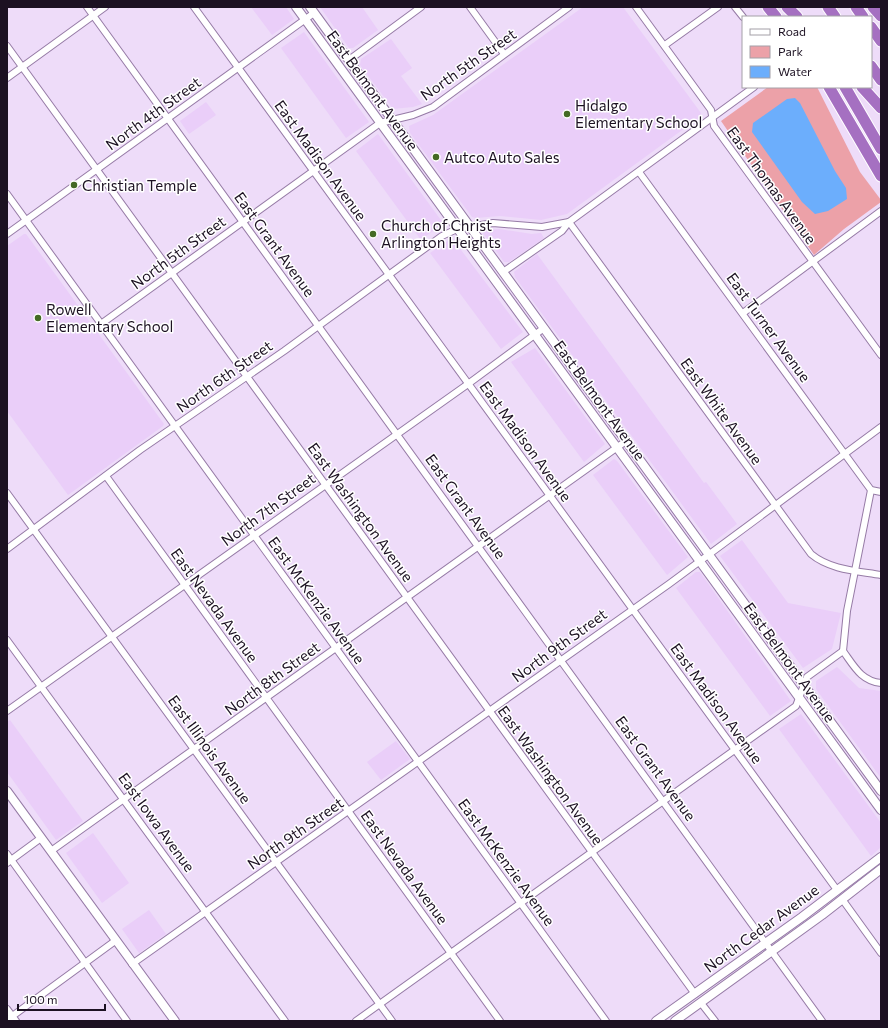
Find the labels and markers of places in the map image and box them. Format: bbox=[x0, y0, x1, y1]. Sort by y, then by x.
place label: Hidalgo Elementary School bbox=[575, 96, 702, 131]
marker: Hidalgo Elementary School bbox=[562, 109, 572, 119]
place label: Autco Auto Sales bbox=[444, 148, 560, 166]
marker: Autco Auto Sales bbox=[431, 152, 441, 162]
place label: Christian Temple bbox=[82, 176, 197, 194]
marker: Christian Temple bbox=[69, 180, 79, 190]
place label: Church of Christ Arlington Heights bbox=[381, 216, 501, 251]
marker: Church of Christ Arlington Heights bbox=[368, 229, 378, 239]
place label: Rowell Elementary School bbox=[46, 300, 173, 335]
marker: Rowell Elementary School bbox=[33, 313, 43, 323]

